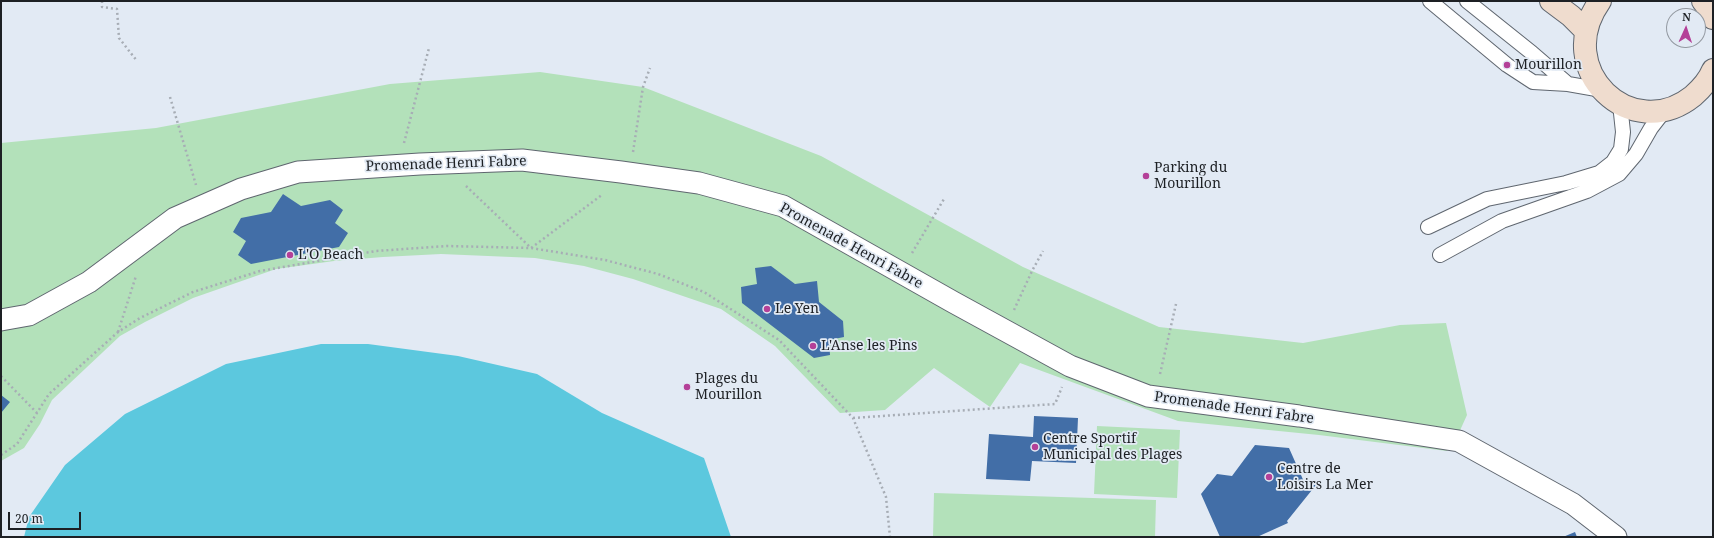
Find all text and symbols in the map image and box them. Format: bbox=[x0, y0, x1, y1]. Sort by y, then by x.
north arrow bbox=[1666, 8, 1706, 48]
text: N bbox=[1682, 9, 1691, 24]
place label: Mourillon bbox=[1515, 57, 1582, 73]
marker: Mourillon bbox=[1502, 60, 1512, 70]
street label: Promenade Henri Fabre bbox=[365, 153, 527, 175]
place label: Parking du Mourillon bbox=[1154, 160, 1227, 192]
marker: Parking du Mourillon bbox=[1141, 171, 1151, 181]
street label: Promenade Henri Fabre bbox=[776, 200, 926, 292]
place label: L'O Beach bbox=[298, 247, 363, 263]
marker: L'O Beach bbox=[285, 250, 295, 260]
place label: Le Yen bbox=[775, 301, 819, 317]
marker: Le Yen bbox=[762, 304, 772, 314]
place label: L'Anse les Pins bbox=[821, 338, 917, 354]
marker: L'Anse les Pins bbox=[808, 341, 818, 351]
place label: Plages du Mourillon bbox=[695, 371, 762, 404]
marker: Plages du Mourillon bbox=[682, 382, 692, 392]
street label: Promenade Henri Fabre bbox=[1153, 388, 1315, 428]
place label: Centre Sportif Municipal des Plages bbox=[1043, 431, 1182, 464]
marker: Centre Sportif Municipal des Plages bbox=[1030, 442, 1040, 452]
place label: Centre de Loisirs La Mer bbox=[1277, 461, 1373, 494]
marker: Centre de Loisirs La Mer bbox=[1264, 472, 1274, 482]
scale bar bbox=[10, 504, 83, 530]
text: 20 m bbox=[15, 510, 43, 527]

